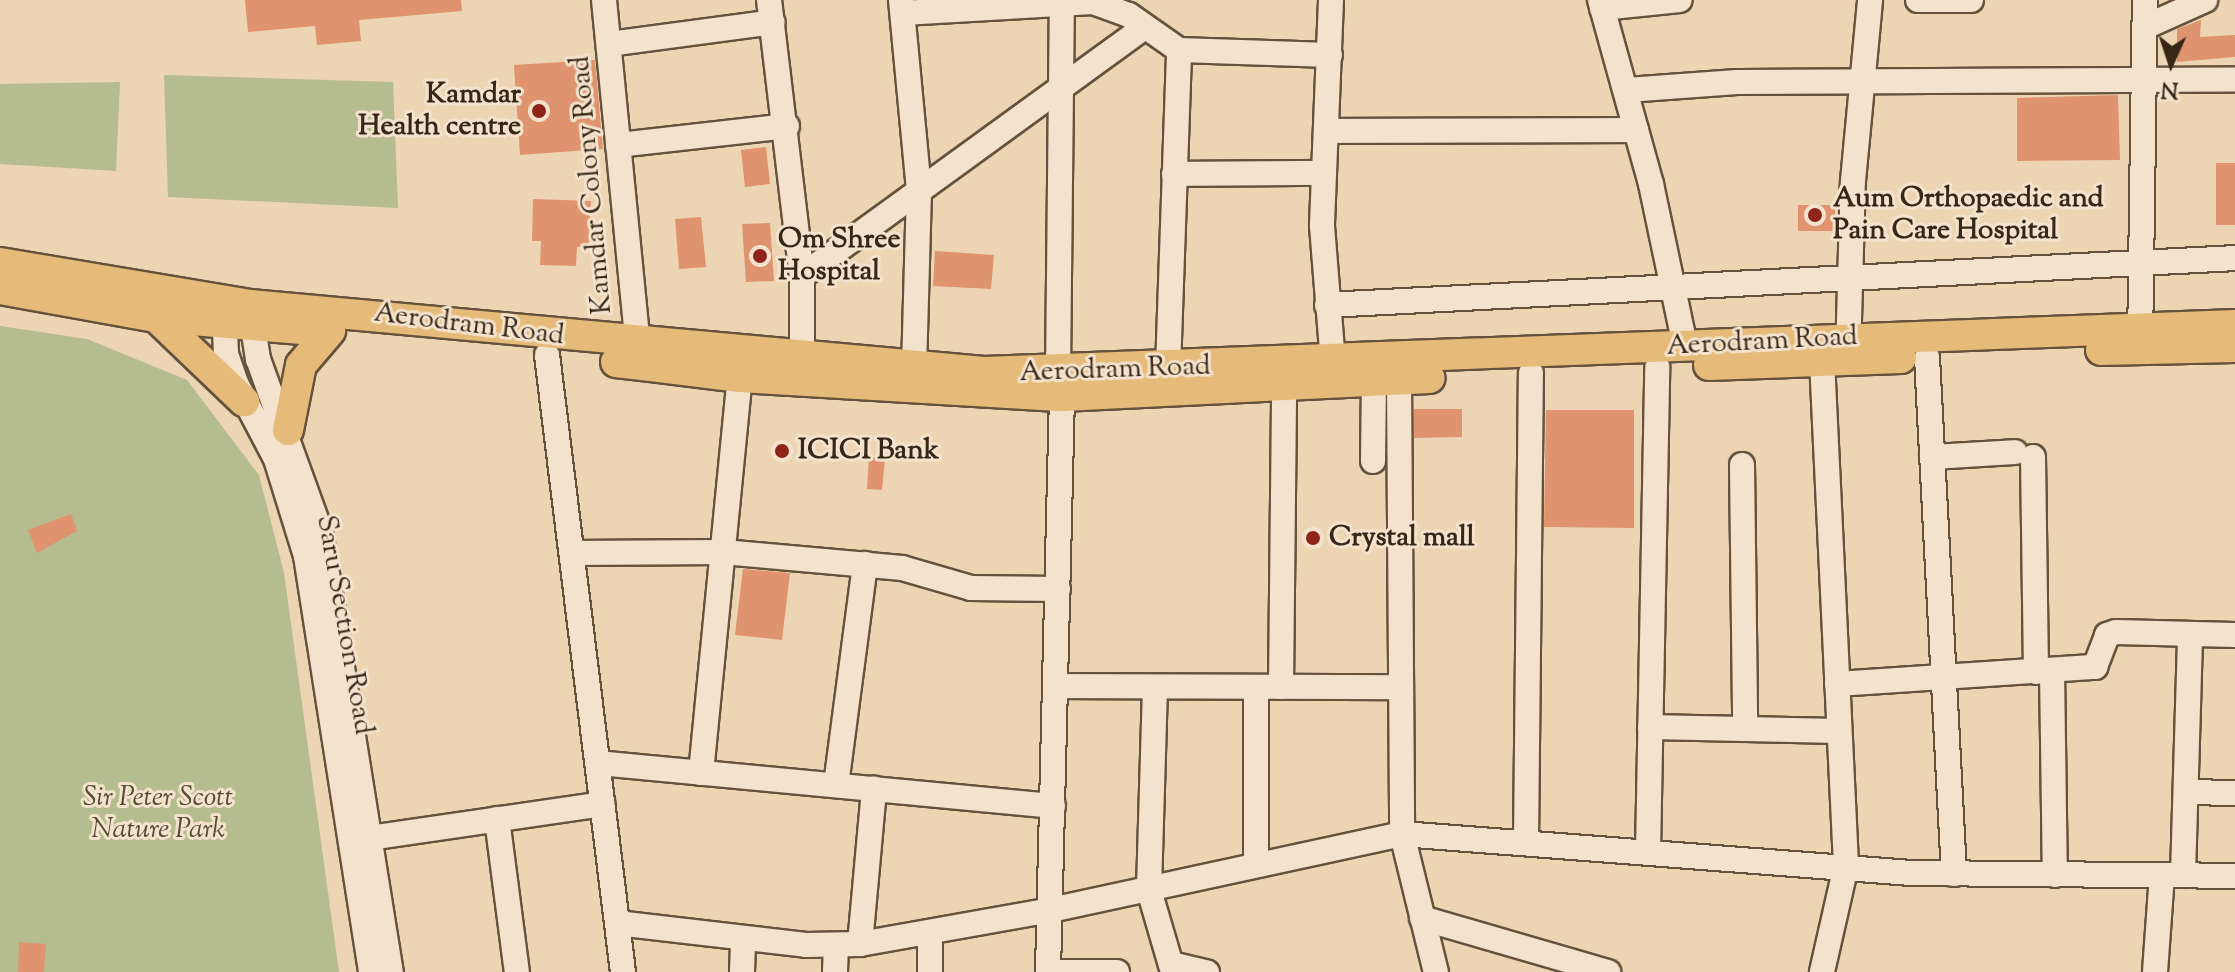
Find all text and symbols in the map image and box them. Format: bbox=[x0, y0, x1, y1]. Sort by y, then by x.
north arrow bbox=[2131, 24, 2211, 104]
street label: Kamdar Colony Road bbox=[564, 54, 620, 316]
text: N bbox=[2160, 72, 2179, 104]
place label: Kamdar Health centre bbox=[358, 78, 521, 144]
marker: Kamdar Health centre bbox=[528, 100, 550, 122]
place label: Aum Orthopaedic and Pain Care Hospital bbox=[1833, 182, 2104, 248]
marker: Aum Orthopaedic and Pain Care Hospital bbox=[1804, 204, 1826, 226]
place label: Om Shree Hospital bbox=[778, 223, 900, 289]
marker: Om Shree Hospital bbox=[749, 245, 771, 267]
street label: Aerodram Road bbox=[372, 297, 566, 353]
street label: Aerodram Road bbox=[1666, 320, 1858, 364]
street label: Aerodram Road bbox=[1019, 350, 1211, 390]
place label: ICICI Bank bbox=[798, 434, 939, 468]
marker: ICICI Bank bbox=[773, 442, 791, 460]
street label: Saru Section Road bbox=[308, 513, 380, 737]
place label: Crystal mall bbox=[1329, 521, 1475, 555]
marker: Crystal mall bbox=[1304, 529, 1322, 547]
park label: Sir Peter Scott Nature Park bbox=[83, 781, 233, 847]

